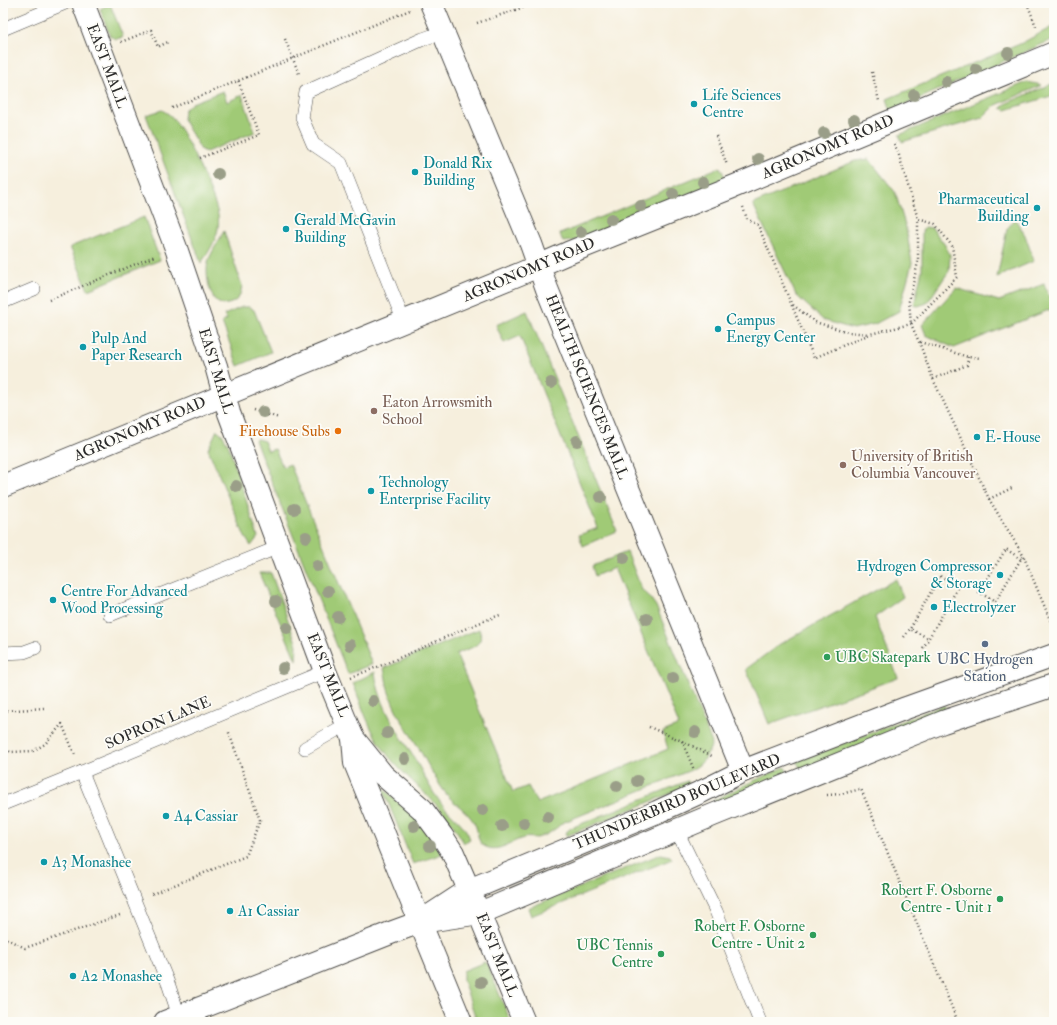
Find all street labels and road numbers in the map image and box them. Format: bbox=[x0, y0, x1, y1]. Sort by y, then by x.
street label: EAST MALL bbox=[82, 21, 132, 111]
street label: AGRONOMY ROAD bbox=[758, 111, 897, 184]
street label: AGRONOMY ROAD bbox=[459, 234, 598, 307]
street label: HEALTH SCIENCES MALL bbox=[541, 292, 633, 482]
street label: EAST MALL bbox=[194, 326, 238, 416]
street label: AGRONOMY ROAD bbox=[70, 393, 209, 466]
street label: EAST MALL bbox=[303, 630, 353, 720]
street label: SOPRON LANE bbox=[102, 692, 214, 754]
street label: THUNDERBIRD BOULEVARD bbox=[570, 750, 784, 854]
street label: EAST MALL bbox=[472, 910, 522, 1000]

